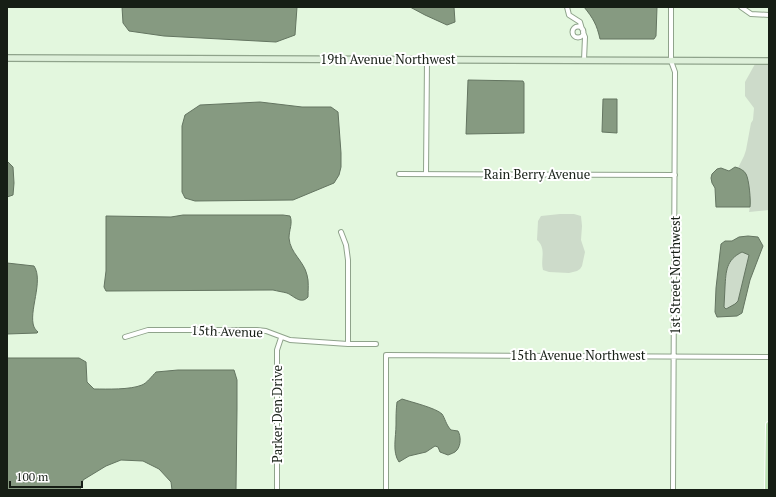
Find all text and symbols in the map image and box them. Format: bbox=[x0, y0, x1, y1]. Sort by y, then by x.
street label: 19th Avenue Northwest bbox=[320, 50, 456, 68]
street label: Rain Berry Avenue bbox=[484, 165, 590, 183]
street label: 1st Street Northwest bbox=[666, 215, 684, 334]
street label: 15th Avenue bbox=[191, 321, 263, 341]
street label: 15th Avenue Northwest bbox=[510, 346, 646, 364]
street label: Parker Den Drive bbox=[268, 365, 286, 463]
scale bar bbox=[10, 463, 82, 489]
text: 100 m bbox=[16, 469, 49, 484]

